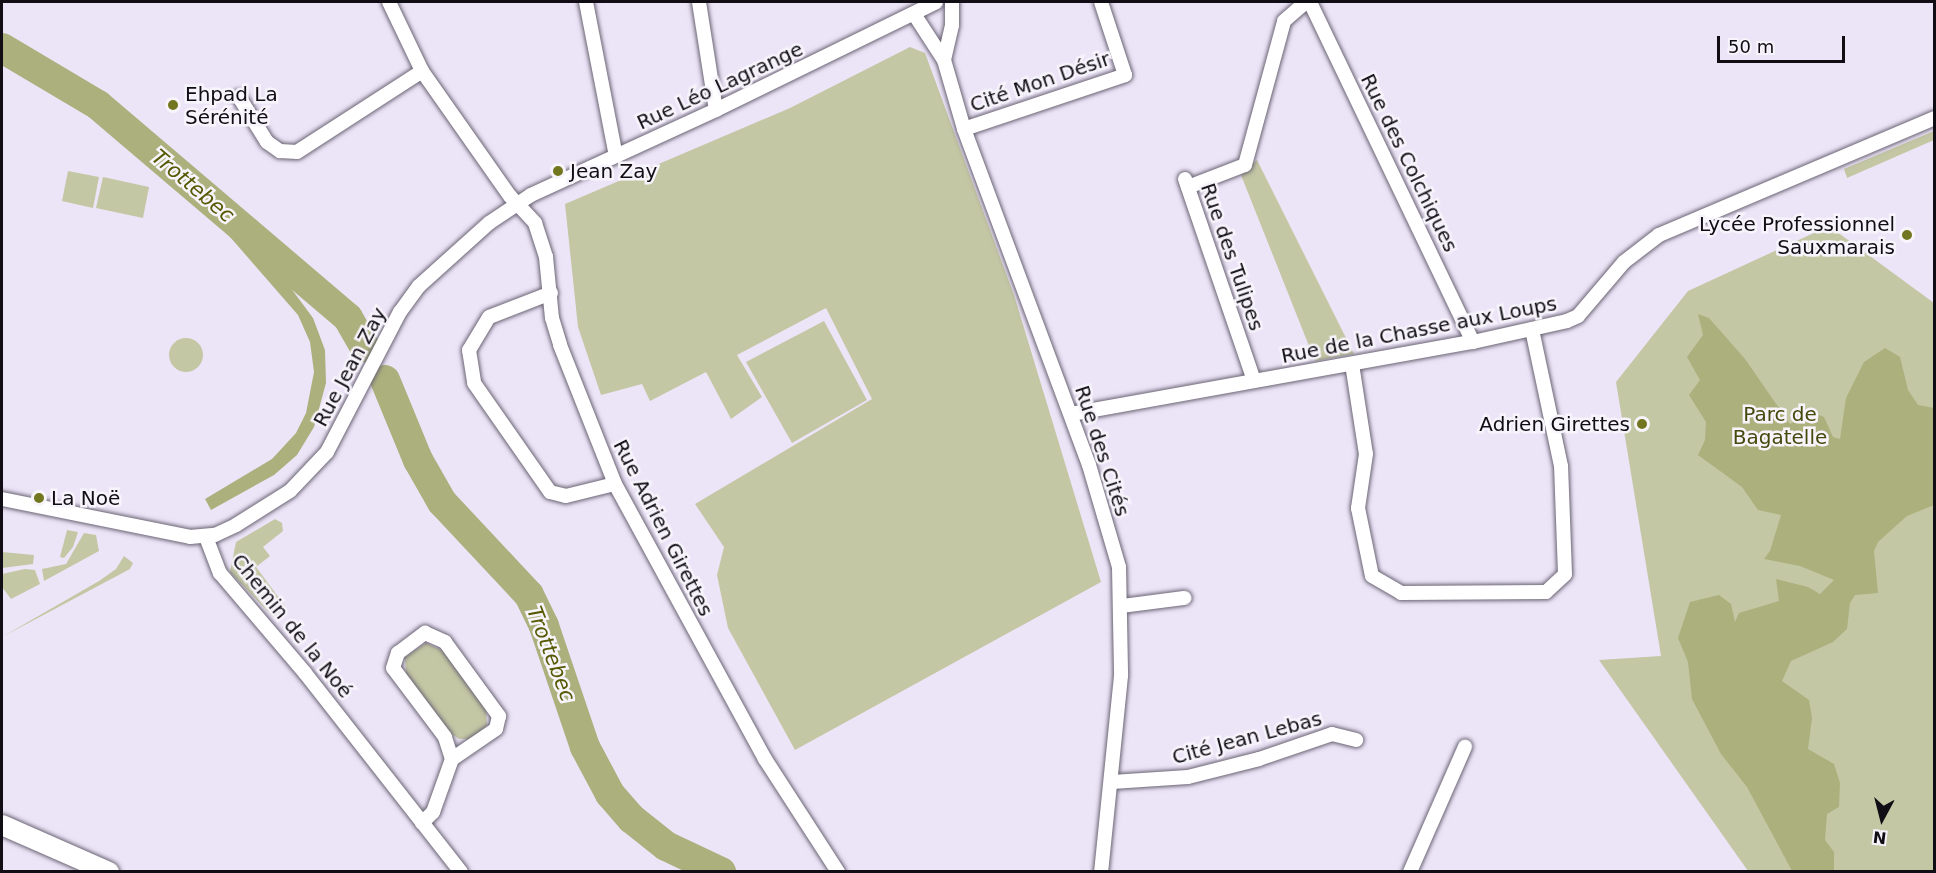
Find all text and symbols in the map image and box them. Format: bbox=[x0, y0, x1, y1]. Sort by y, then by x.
scale bar bbox=[1720, 24, 1848, 62]
text: 50 m bbox=[1728, 36, 1774, 57]
street label: Rue Léo Lagrange bbox=[633, 37, 807, 135]
street label: Cité Mon Désir bbox=[967, 47, 1113, 117]
street label: Rue des Colchiques bbox=[1355, 70, 1463, 256]
place label: Ehpad La Sérénité bbox=[185, 82, 278, 129]
marker: Ehpad La Sérénité bbox=[166, 98, 180, 112]
water label: Trottebec bbox=[147, 144, 239, 228]
place label: Jean Zay bbox=[570, 159, 657, 183]
marker: Jean Zay bbox=[551, 164, 565, 178]
street label: Rue des Tulipes bbox=[1196, 180, 1268, 334]
place label: Lycée Professionnel Sauxmarais bbox=[1699, 212, 1895, 259]
marker: Lycée Professionnel Sauxmarais bbox=[1900, 228, 1914, 242]
street label: Rue de la Chasse aux Loups bbox=[1279, 291, 1559, 369]
street label: Rue Jean Zay bbox=[309, 303, 391, 431]
street label: Rue des Cités bbox=[1070, 383, 1134, 519]
park label: Parc de Bagatelle bbox=[1733, 402, 1827, 449]
place label: Adrien Girettes bbox=[1479, 412, 1630, 436]
marker: Adrien Girettes bbox=[1635, 417, 1649, 431]
street label: Rue Adrien Girettes bbox=[608, 436, 718, 620]
place label: La Noë bbox=[51, 486, 120, 510]
marker: La Noë bbox=[32, 491, 46, 505]
street label: Chemin de la Noé bbox=[227, 549, 357, 703]
water label: Trottebec bbox=[521, 603, 581, 705]
street label: Cité Jean Lebas bbox=[1170, 706, 1324, 770]
north arrow bbox=[1852, 789, 1912, 849]
text: N bbox=[1872, 827, 1888, 848]

